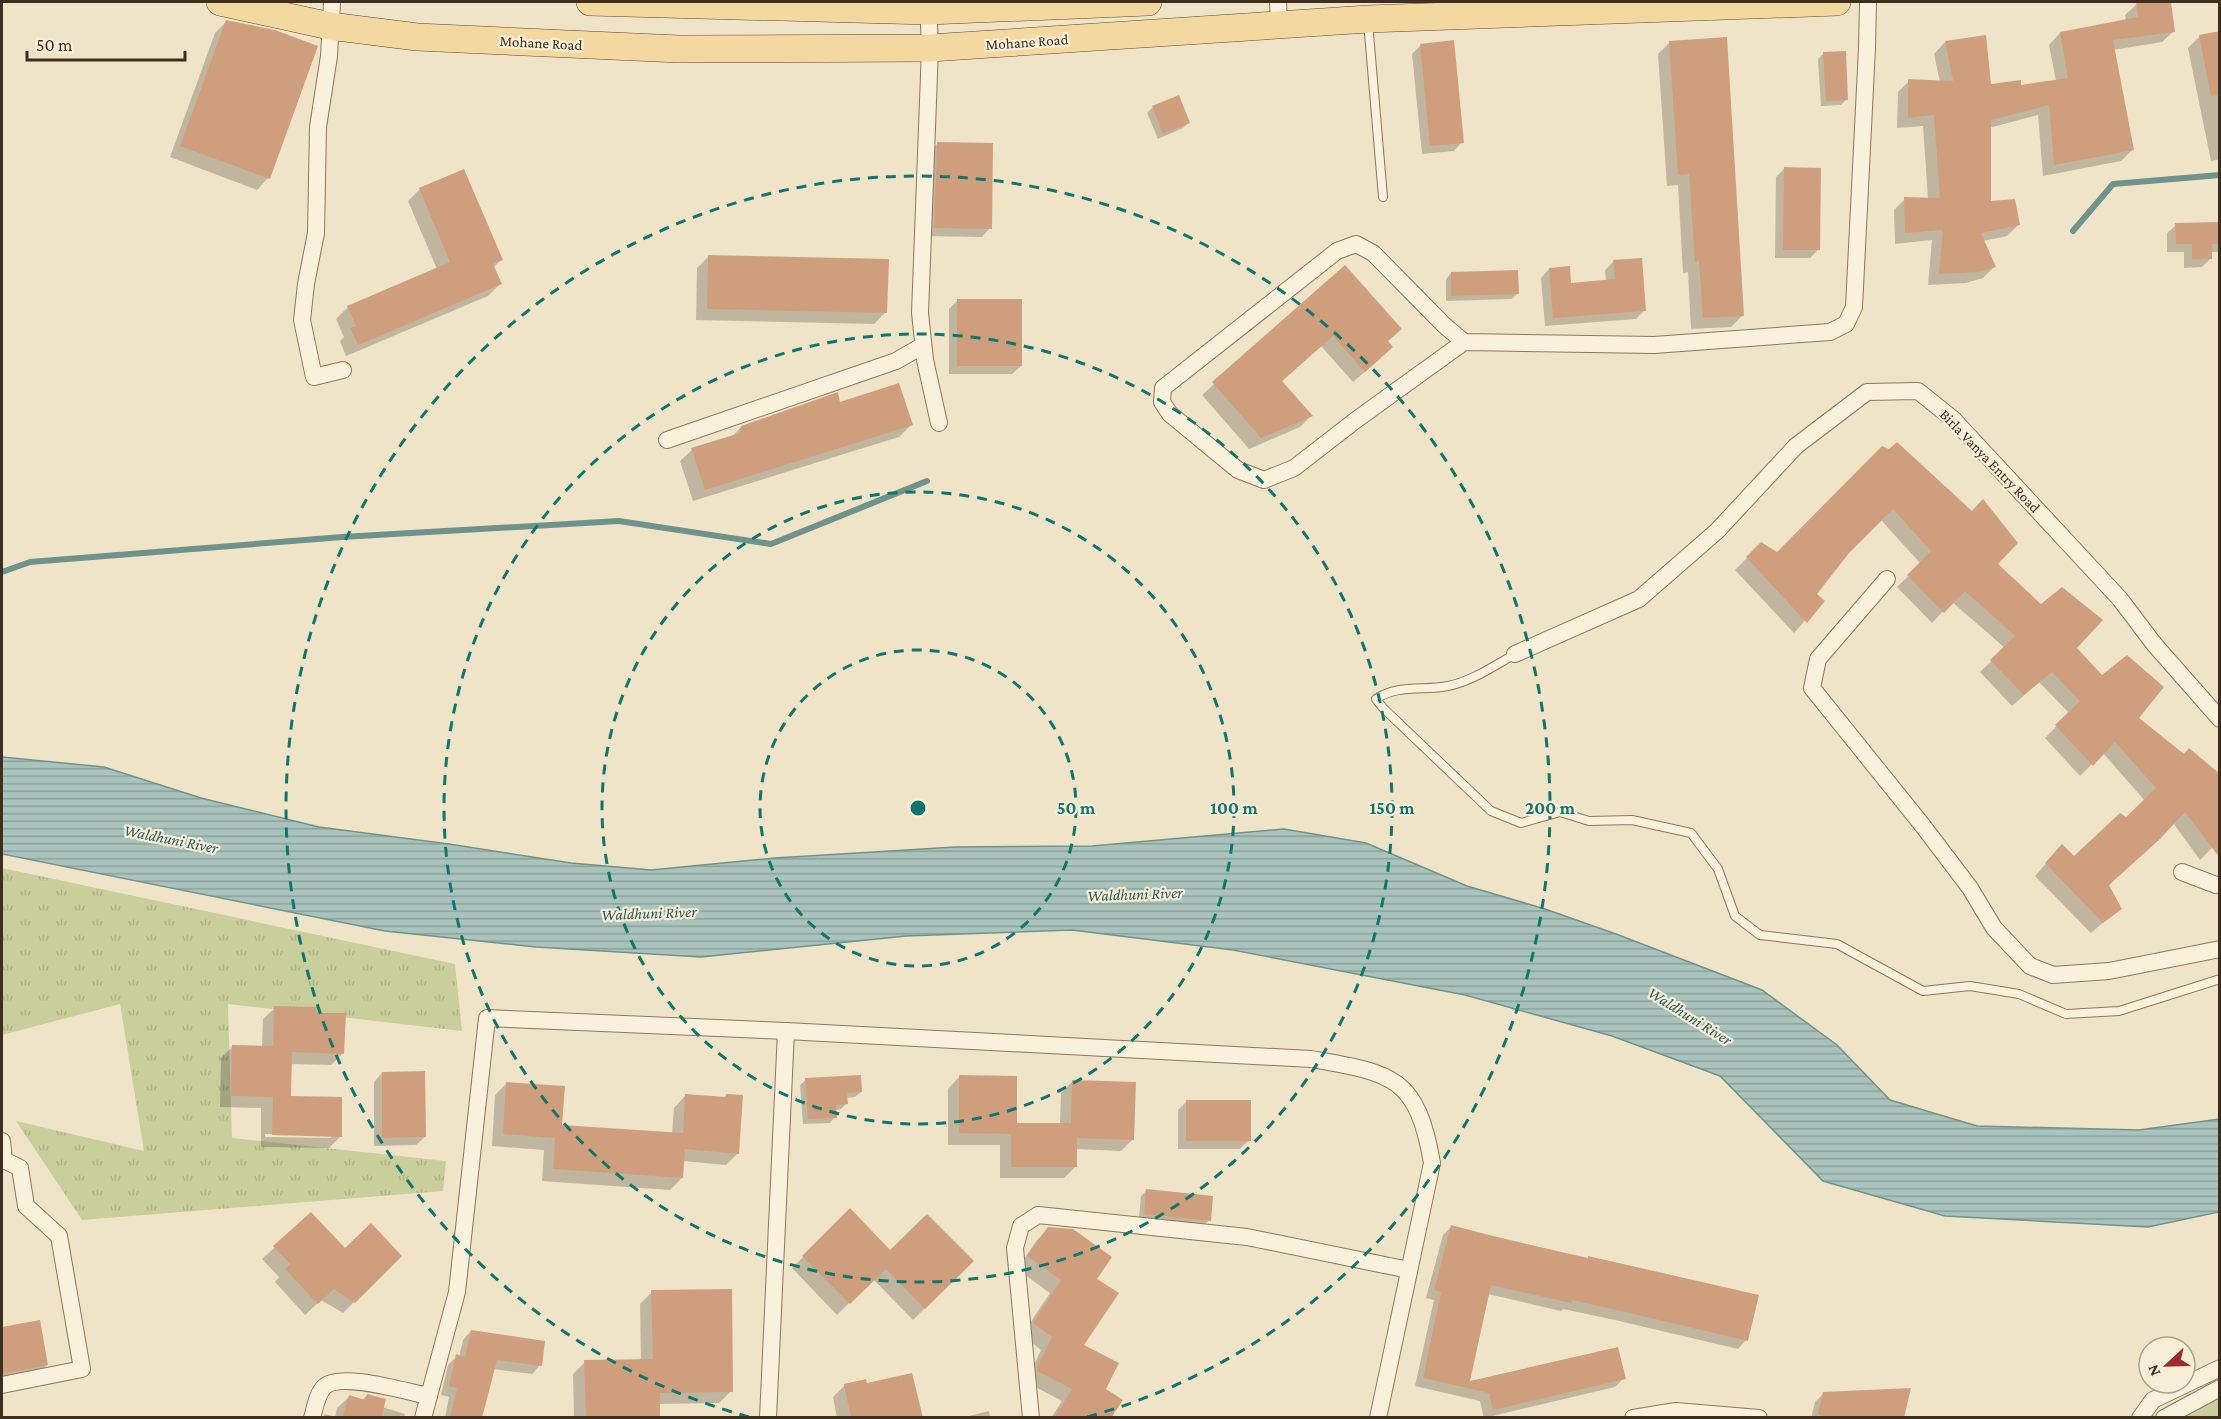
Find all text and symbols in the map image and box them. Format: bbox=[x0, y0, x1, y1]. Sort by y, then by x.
scale bar bbox=[27, 24, 184, 62]
street label: Mohane Road bbox=[985, 31, 1069, 53]
street label: Mohane Road bbox=[499, 33, 583, 53]
text: 50 m bbox=[36, 35, 73, 55]
street label: Birla Vanya Entry Road bbox=[1936, 406, 2043, 517]
centre of rings bbox=[908, 798, 928, 818]
text: 50 m bbox=[1057, 798, 1096, 818]
text: 100 m bbox=[1210, 798, 1258, 818]
text: 150 m bbox=[1369, 798, 1415, 818]
text: 200 m bbox=[1525, 798, 1576, 818]
water label: Waldhuni River bbox=[123, 822, 220, 857]
water label: Waldhuni River bbox=[1087, 884, 1183, 904]
water label: Waldhuni River bbox=[601, 903, 697, 923]
water label: Waldhuni River bbox=[1645, 984, 1735, 1049]
north arrow bbox=[2137, 1335, 2197, 1395]
text: N bbox=[2144, 1362, 2163, 1379]

